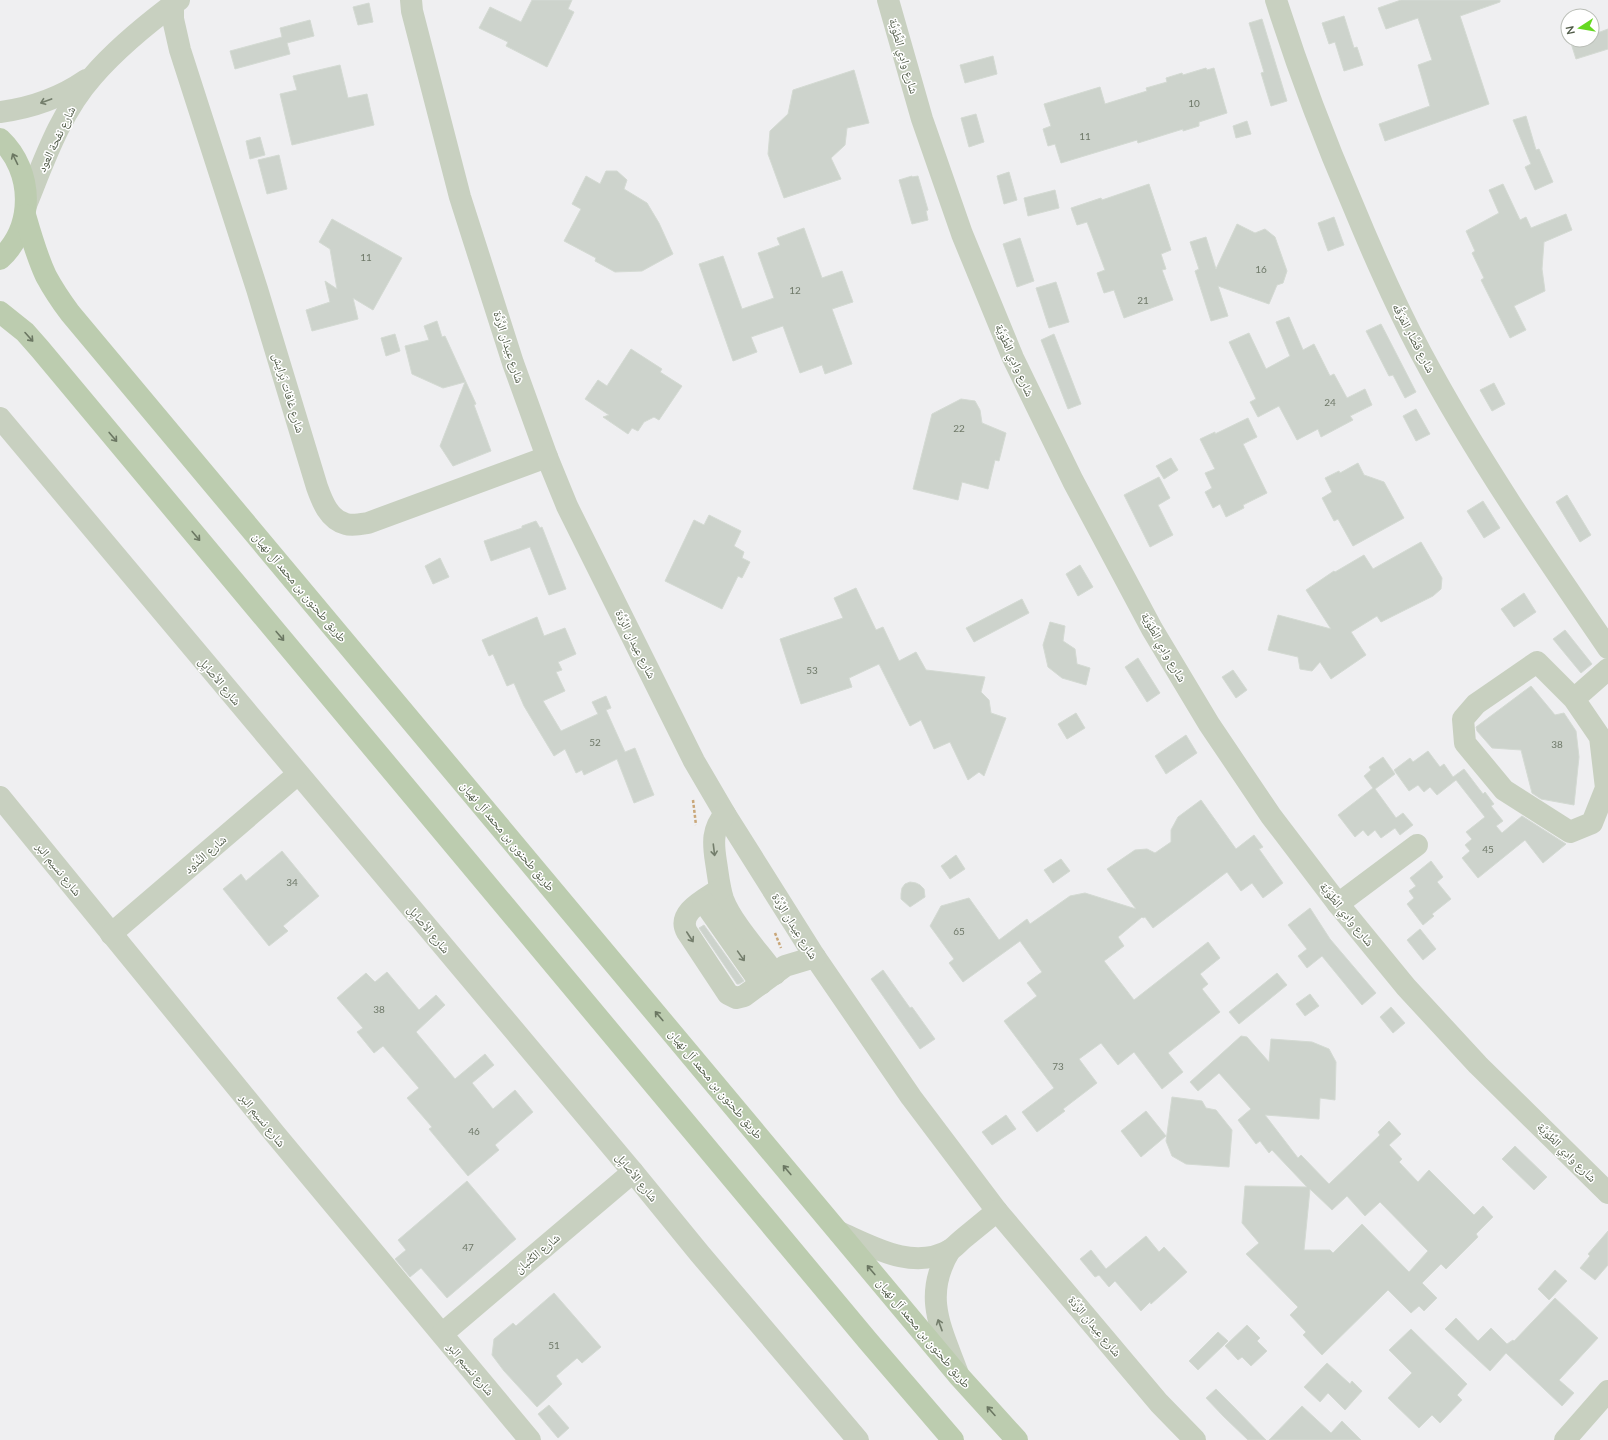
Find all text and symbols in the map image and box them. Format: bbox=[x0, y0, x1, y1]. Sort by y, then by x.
north arrow bbox=[1560, 8, 1600, 48]
street label: شارع وادِي الطِّوَيَّة bbox=[883, 16, 922, 96]
text: N bbox=[1562, 25, 1577, 36]
house number: 10 bbox=[1188, 97, 1200, 109]
one-way arrow bbox=[39, 98, 52, 105]
street label: شارع نفحة العود bbox=[34, 104, 79, 175]
house number: 11 bbox=[1079, 130, 1091, 142]
one-way arrow bbox=[11, 154, 19, 166]
house number: 11 bbox=[360, 251, 372, 263]
house number: 16 bbox=[1255, 263, 1267, 275]
house number: 12 bbox=[789, 284, 801, 296]
house number: 21 bbox=[1137, 294, 1149, 306]
street label: شارع قصَّار المَرَقَّه bbox=[1388, 301, 1439, 376]
street label: شارع عِيدان الرَّدَّة bbox=[489, 309, 528, 385]
street label: شارع وادِي الطِّوَيَّة bbox=[990, 321, 1038, 400]
one-way arrow bbox=[25, 332, 34, 342]
street label: شارع غافات بَرايش bbox=[269, 351, 308, 435]
house number: 24 bbox=[1324, 396, 1336, 408]
house number: 22 bbox=[953, 422, 965, 434]
one-way arrow bbox=[109, 431, 118, 442]
street label: طريق طحنون بن محمد آل نهيان bbox=[249, 529, 350, 645]
one-way arrow bbox=[192, 531, 201, 542]
street label: شارع عِيدان الرَّدَّة bbox=[611, 607, 660, 681]
street label: شارع وادِي الطِّوَيَّة bbox=[1135, 610, 1190, 686]
one-way arrow bbox=[275, 631, 284, 641]
street label: شارع الأصايِل bbox=[194, 654, 245, 709]
house number: 53 bbox=[806, 664, 818, 676]
house number: 52 bbox=[589, 736, 601, 748]
house number: 38 bbox=[1551, 738, 1563, 750]
street label: طريق طحنون بن محمد آل نهيان bbox=[457, 778, 558, 894]
street label: شارع النُّدُود bbox=[181, 832, 230, 877]
street label: شارع نسيم البر bbox=[31, 838, 85, 900]
one-way arrow bbox=[710, 843, 718, 856]
house number: 45 bbox=[1482, 843, 1494, 855]
house number: 34 bbox=[286, 876, 298, 888]
street label: شارع وادِي الطِّوَيَّة bbox=[1314, 879, 1377, 951]
street label: شارع عِيدان الرَّدَّة bbox=[768, 890, 821, 962]
street label: شارع الأصايِل bbox=[403, 902, 454, 957]
house number: 65 bbox=[953, 925, 965, 937]
one-way arrow bbox=[686, 931, 694, 942]
one-way arrow bbox=[737, 950, 745, 961]
house number: 38 bbox=[373, 1003, 385, 1015]
one-way arrow bbox=[654, 1011, 663, 1022]
street label: طريق طحنون بن محمد آل نهيان bbox=[665, 1026, 766, 1142]
house number: 73 bbox=[1052, 1060, 1064, 1072]
street label: شارع نسيم البر bbox=[235, 1089, 289, 1151]
street label: شارع وادِي الطِّوَيَّة bbox=[1532, 1119, 1600, 1187]
house number: 46 bbox=[468, 1125, 480, 1137]
street label: شارع الأصايِل bbox=[612, 1149, 661, 1205]
one-way arrow bbox=[783, 1164, 792, 1175]
street label: شارع الكُثبان bbox=[511, 1230, 563, 1277]
house number: 47 bbox=[462, 1241, 474, 1253]
one-way arrow bbox=[866, 1264, 875, 1275]
street label: طريق طحنون بن محمد آل نهيان bbox=[873, 1275, 974, 1391]
street label: شارع عِيدان الرَّدَّة bbox=[1064, 1292, 1125, 1360]
one-way arrow bbox=[936, 1319, 943, 1332]
street label: شارع نسيم البر bbox=[443, 1339, 498, 1399]
house number: 51 bbox=[548, 1339, 560, 1351]
one-way arrow bbox=[986, 1406, 996, 1416]

